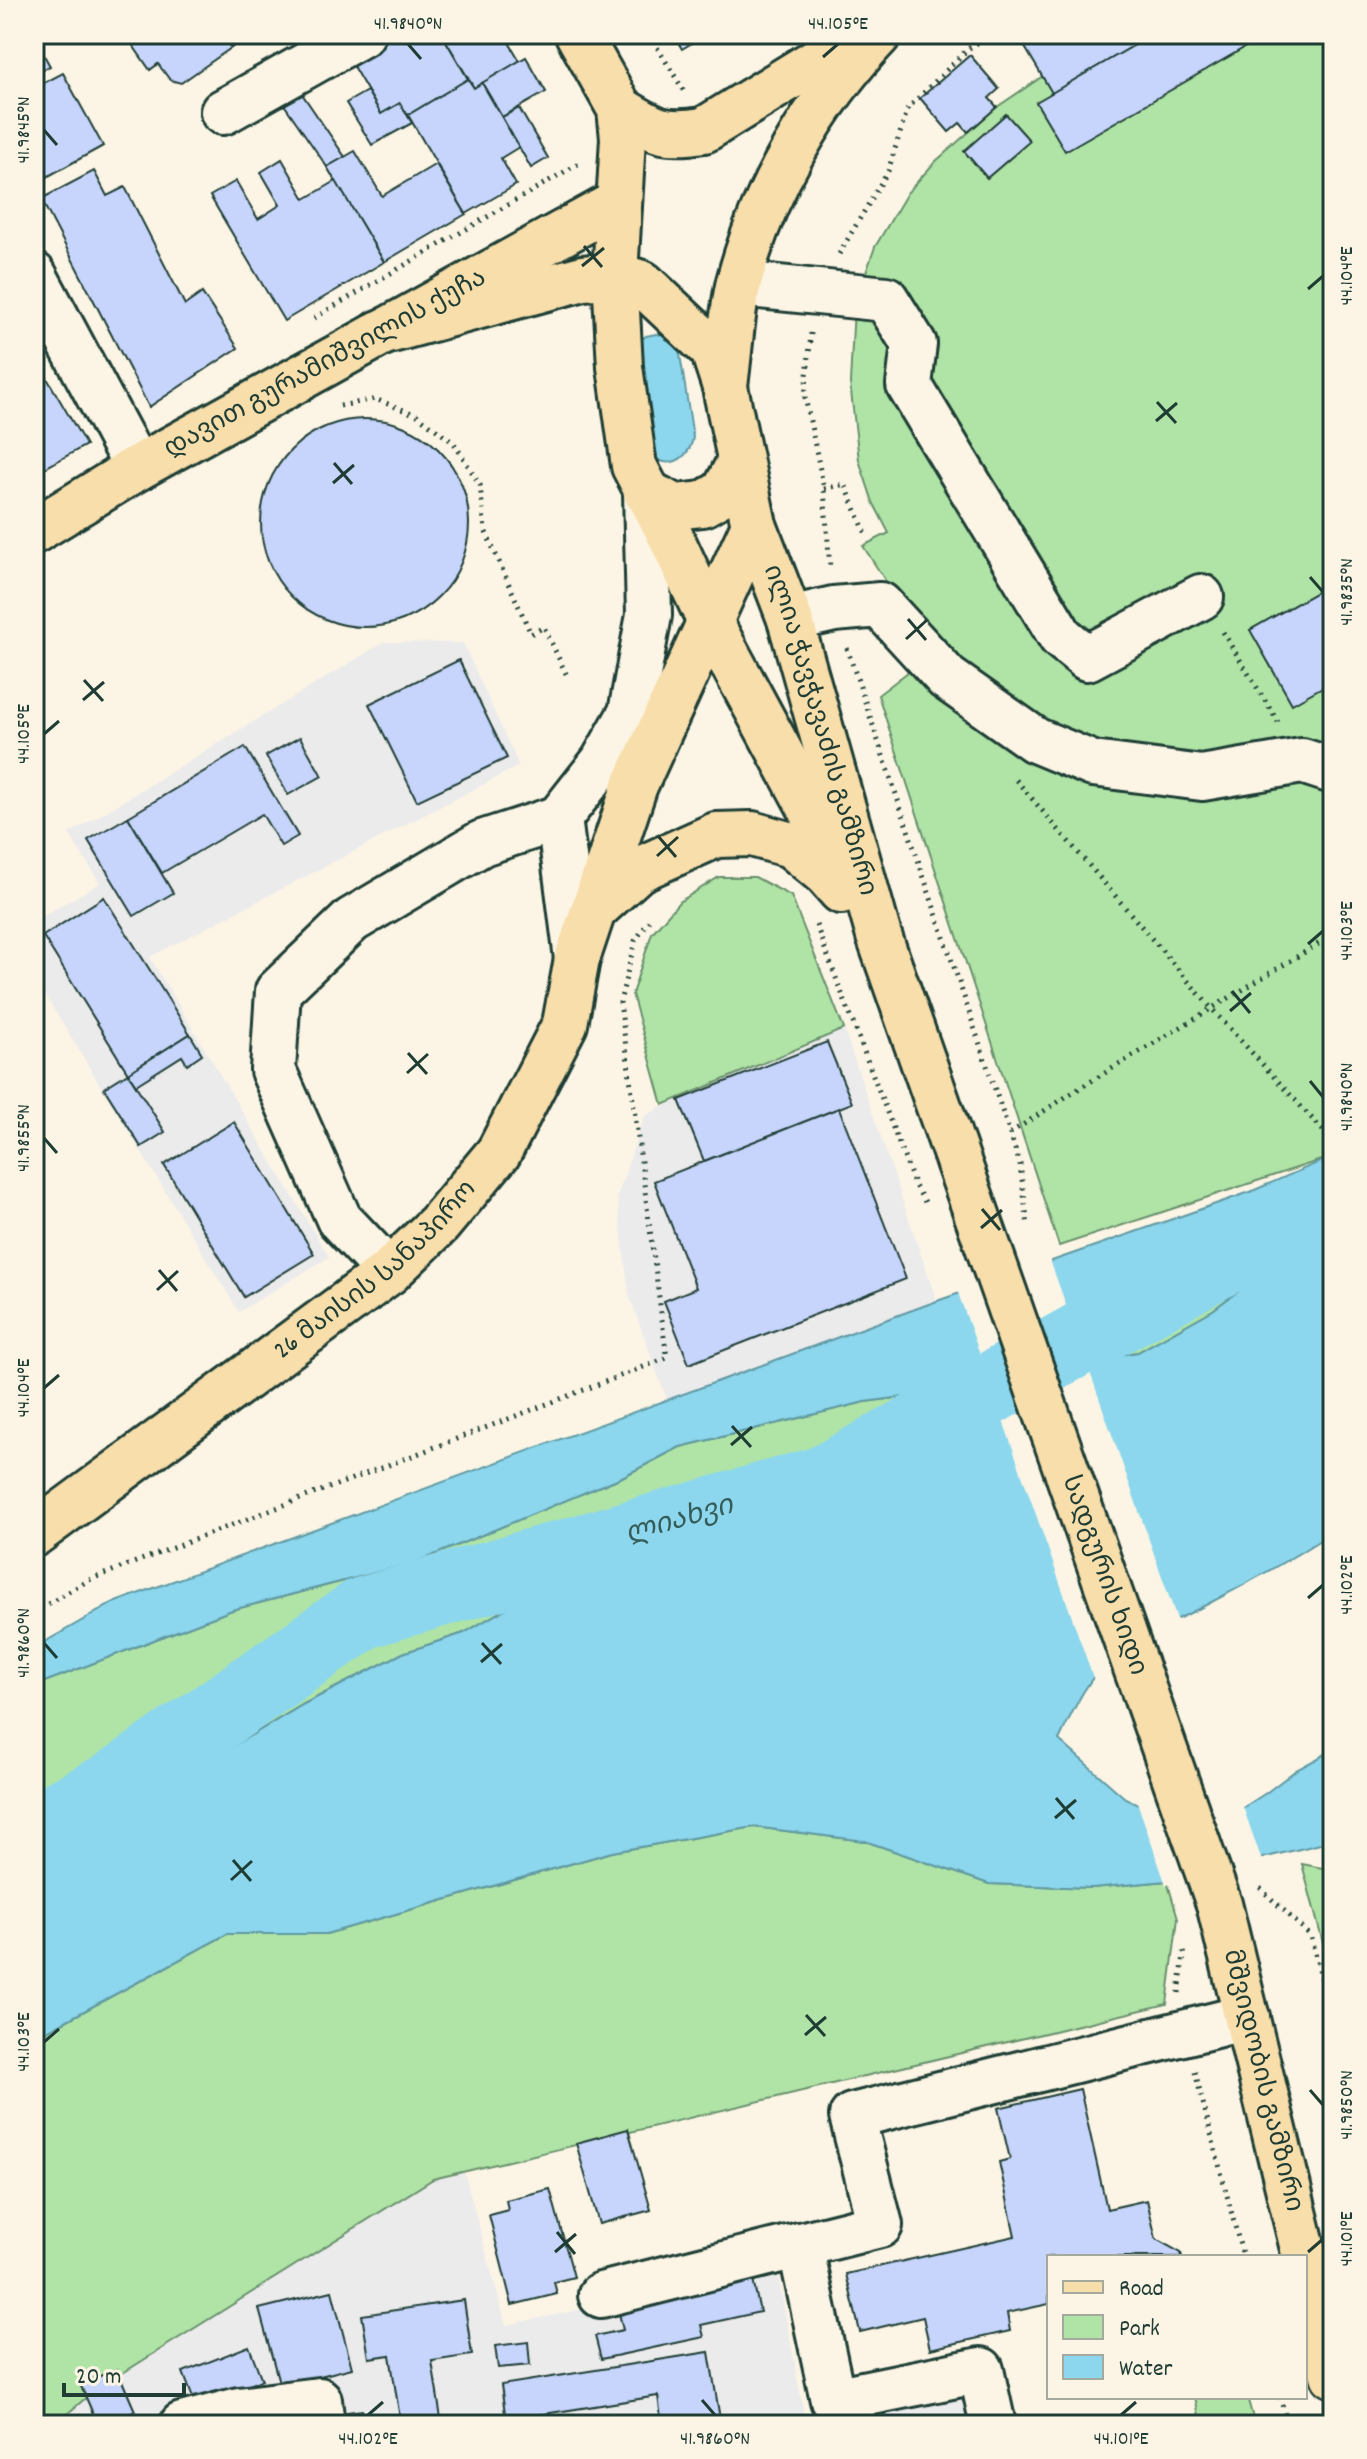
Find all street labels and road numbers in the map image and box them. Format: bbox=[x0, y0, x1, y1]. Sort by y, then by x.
street label: დავით გურამიშვილის ქუჩა bbox=[158, 260, 493, 468]
street label: ილია ჭავჭავაძის გამზირი bbox=[752, 560, 885, 900]
street label: 26 მაისის სანაპირო bbox=[266, 1173, 486, 1369]
street label: სადგურის ხიდი bbox=[1051, 1471, 1156, 1681]
street label: მშვიდობის გამზირი bbox=[1212, 1946, 1312, 2216]

